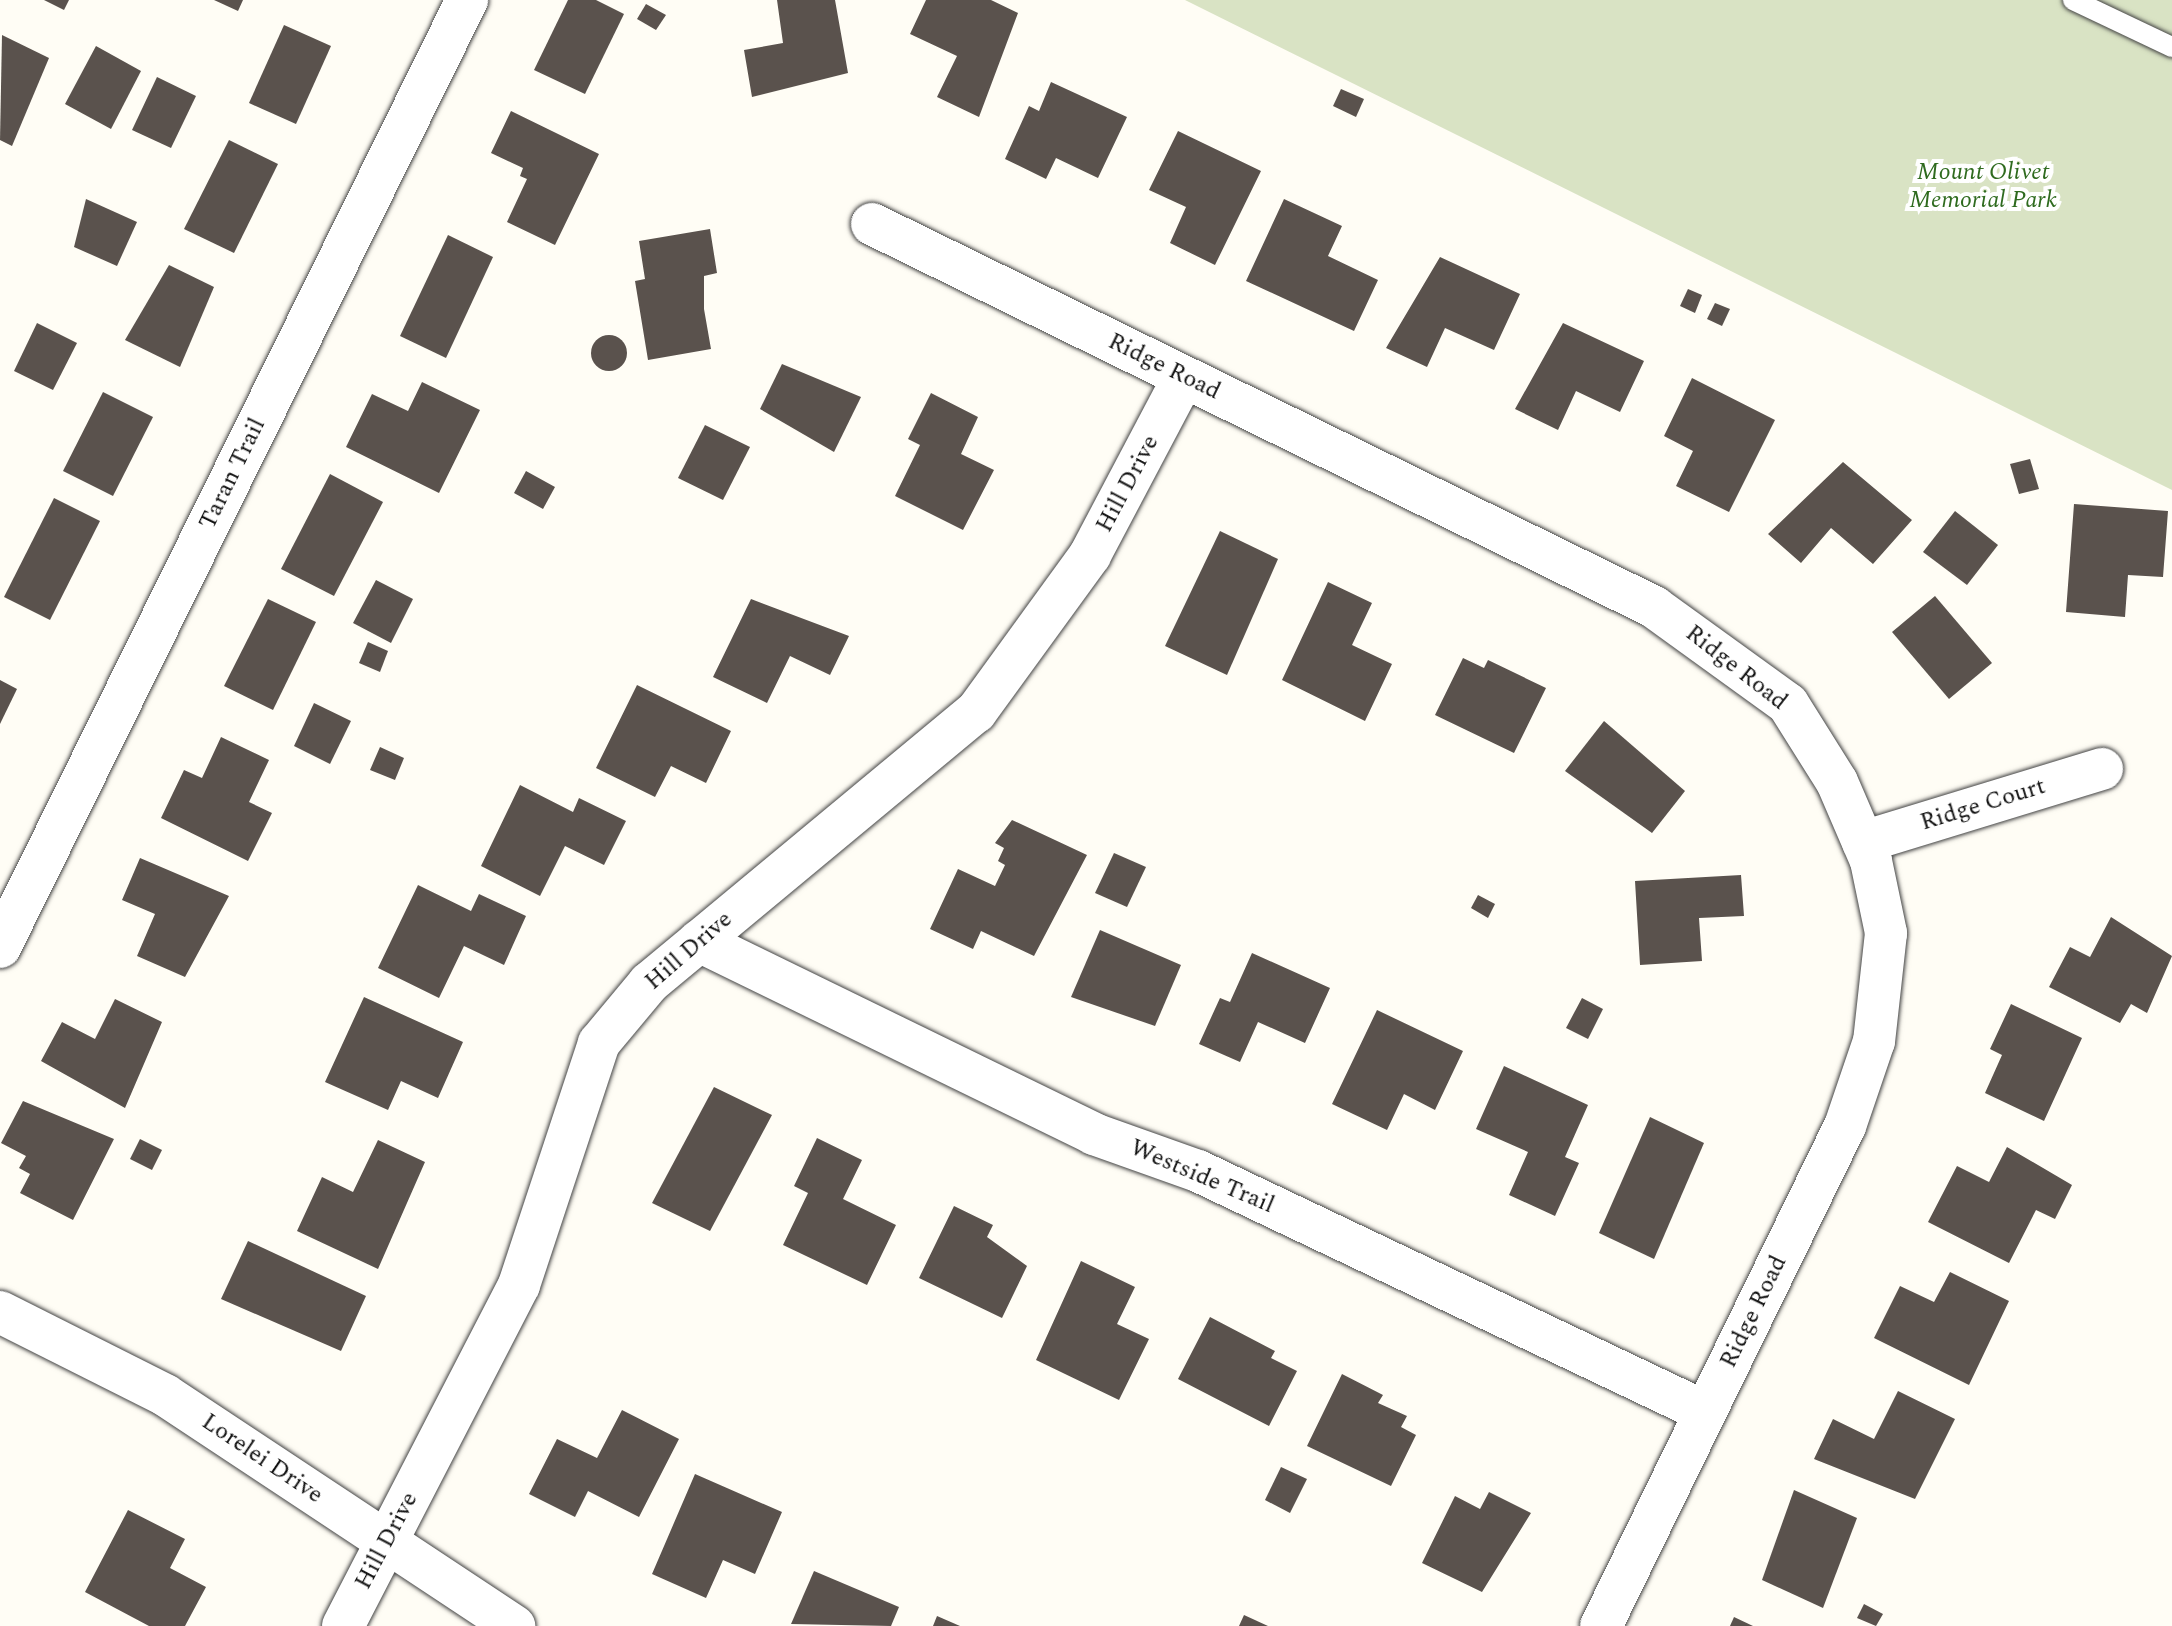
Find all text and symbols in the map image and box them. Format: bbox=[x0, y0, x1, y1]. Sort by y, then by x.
park label: Mount Olivet Memorial Park bbox=[1909, 159, 2057, 215]
street label: Ridge Road bbox=[1103, 327, 1225, 407]
street label: Taran Trail bbox=[194, 414, 272, 534]
street label: Hill Drive bbox=[1090, 431, 1166, 537]
street label: Ridge Road bbox=[1679, 619, 1793, 717]
street label: Ridge Court bbox=[1917, 772, 2049, 838]
street label: Hill Drive bbox=[640, 905, 738, 997]
street label: Westside Trail bbox=[1126, 1134, 1278, 1220]
street label: Ridge Road bbox=[1714, 1251, 1794, 1373]
street label: Lorelei Drive bbox=[196, 1408, 328, 1510]
street label: Hill Drive bbox=[349, 1488, 425, 1594]

